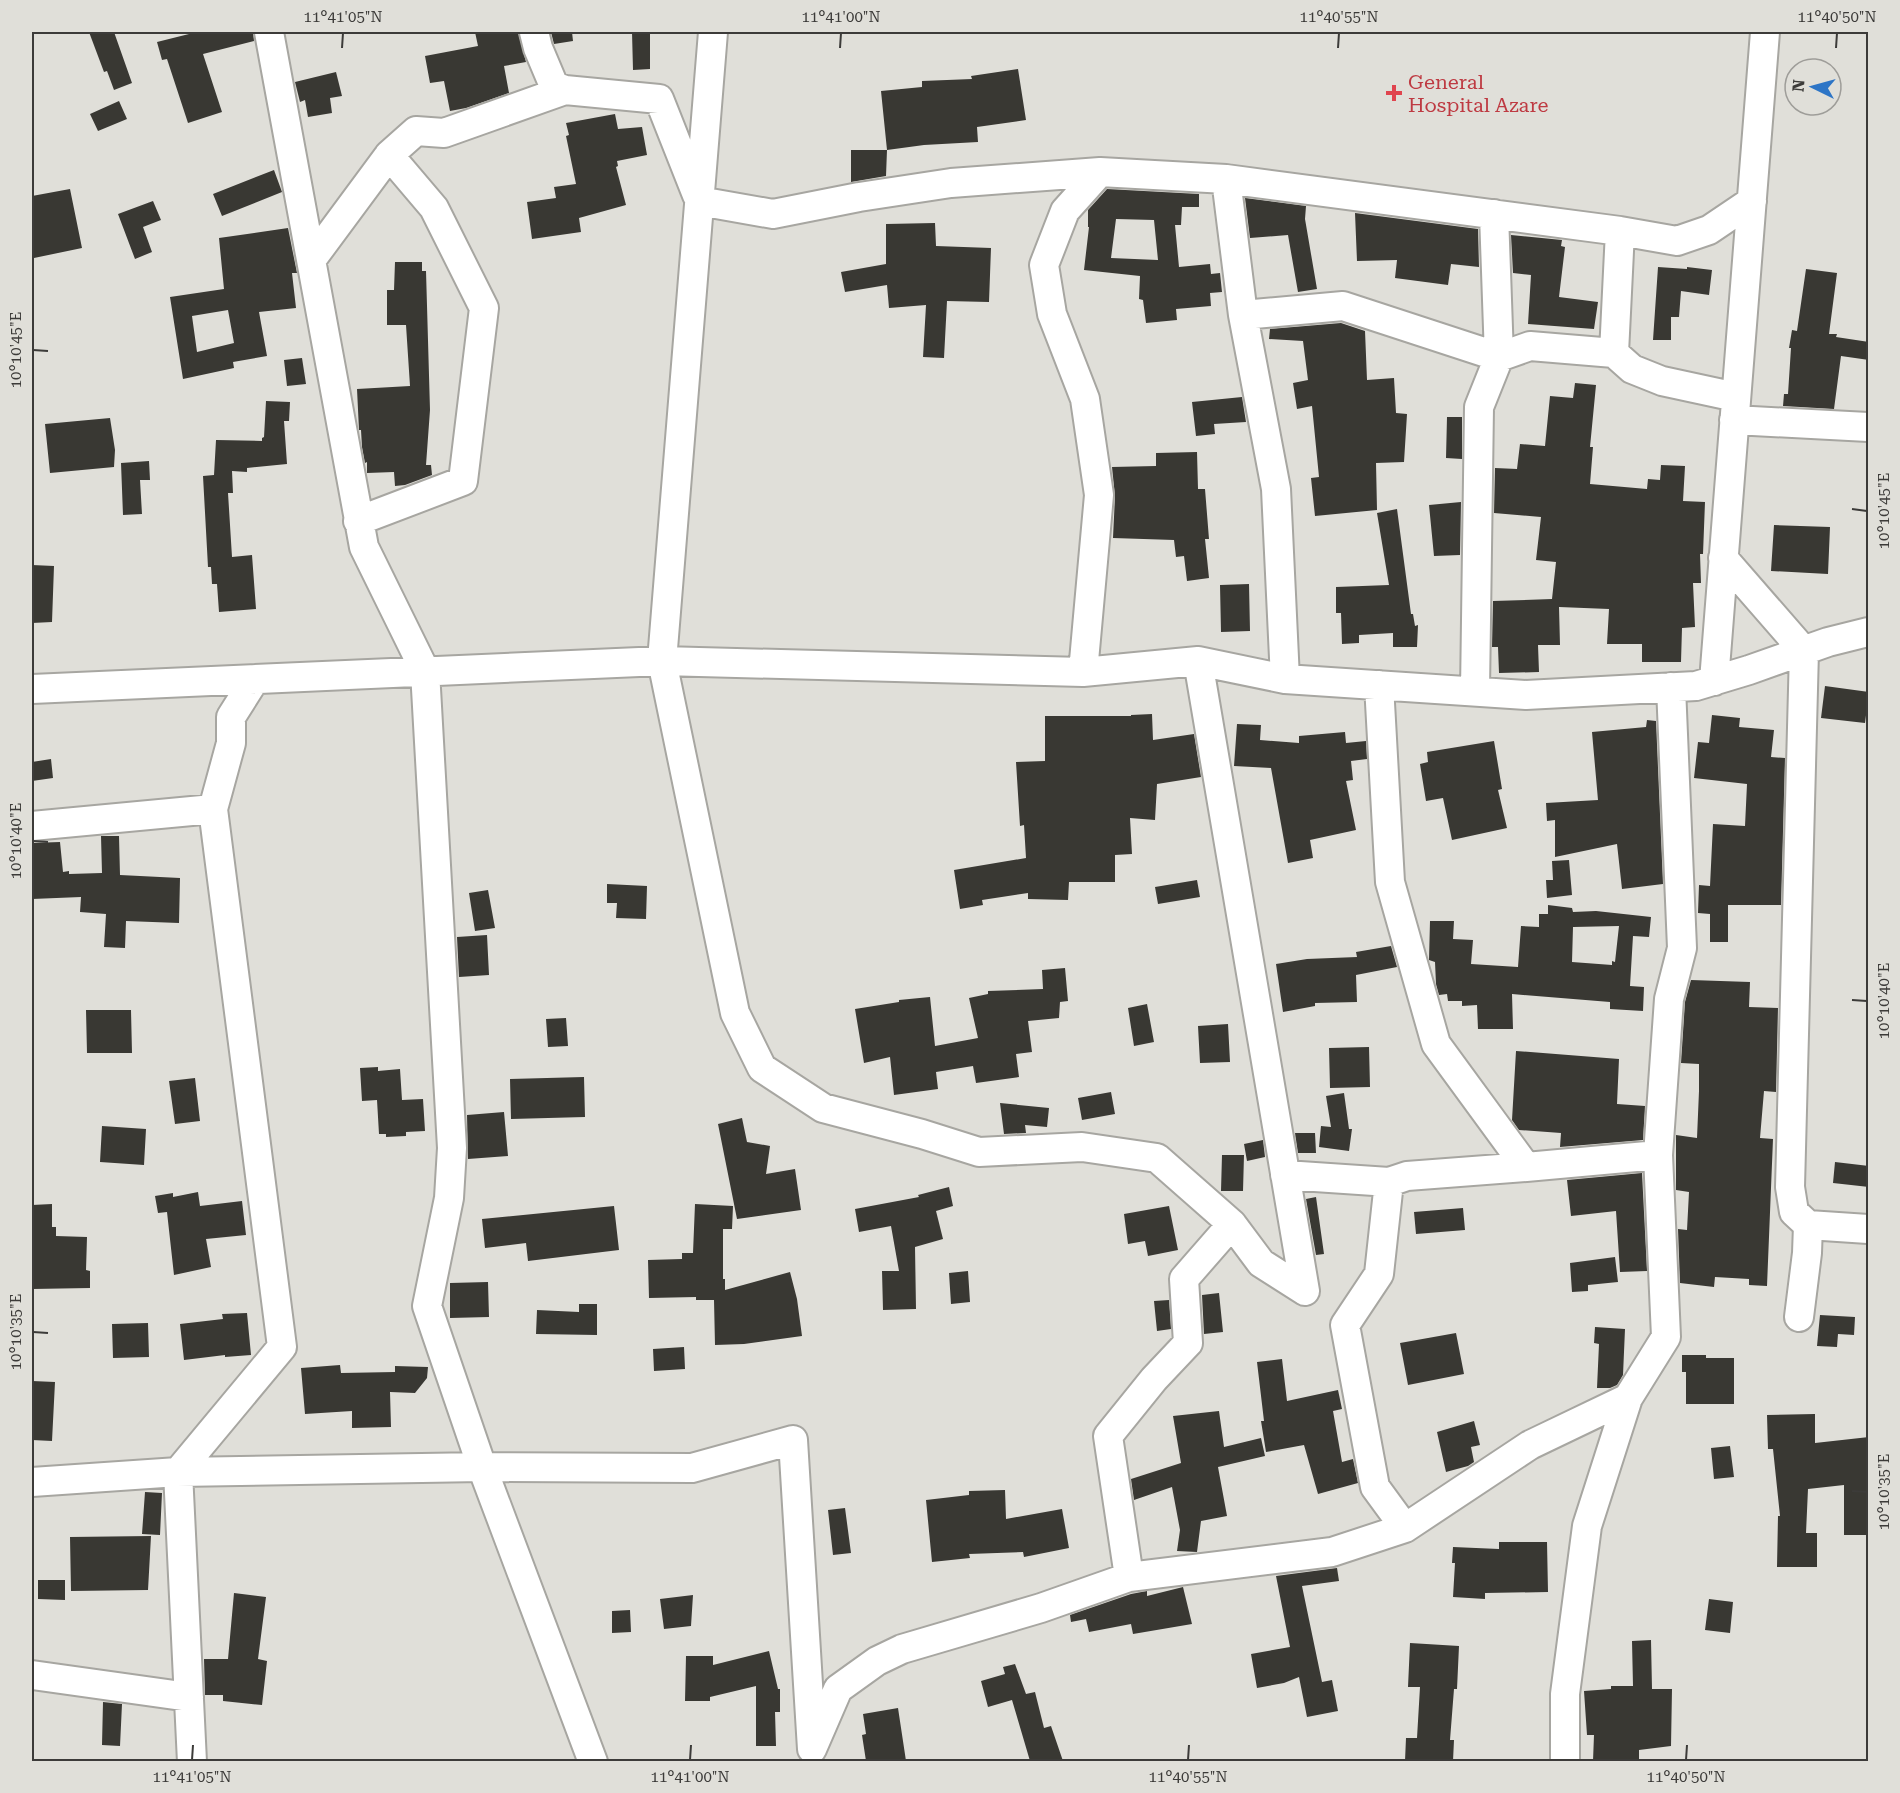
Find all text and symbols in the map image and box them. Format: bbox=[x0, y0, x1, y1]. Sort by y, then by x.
text: 11°41'05"N bbox=[303, 8, 383, 26]
text: 11°41'00"N bbox=[801, 8, 881, 26]
text: 11°40'55"N bbox=[1299, 8, 1379, 26]
text: 11°40'50"N bbox=[1797, 8, 1877, 26]
north arrow bbox=[1783, 57, 1843, 117]
place label: General Hospital Azare bbox=[1408, 70, 1548, 117]
text: N bbox=[1789, 79, 1809, 93]
marker: General Hospital Azare bbox=[1385, 84, 1403, 102]
text: 10°10'45"E bbox=[7, 312, 25, 388]
text: 10°10'45"E bbox=[1875, 473, 1893, 549]
text: 10°10'40"E bbox=[7, 803, 25, 879]
text: 10°10'40"E bbox=[1875, 963, 1893, 1039]
text: 10°10'35"E bbox=[7, 1294, 25, 1370]
text: 10°10'35"E bbox=[1875, 1454, 1893, 1530]
text: 11°41'05"N bbox=[152, 1768, 232, 1786]
text: 11°41'00"N bbox=[650, 1768, 730, 1786]
text: 11°40'55"N bbox=[1148, 1768, 1228, 1786]
text: 11°40'50"N bbox=[1646, 1768, 1726, 1786]

